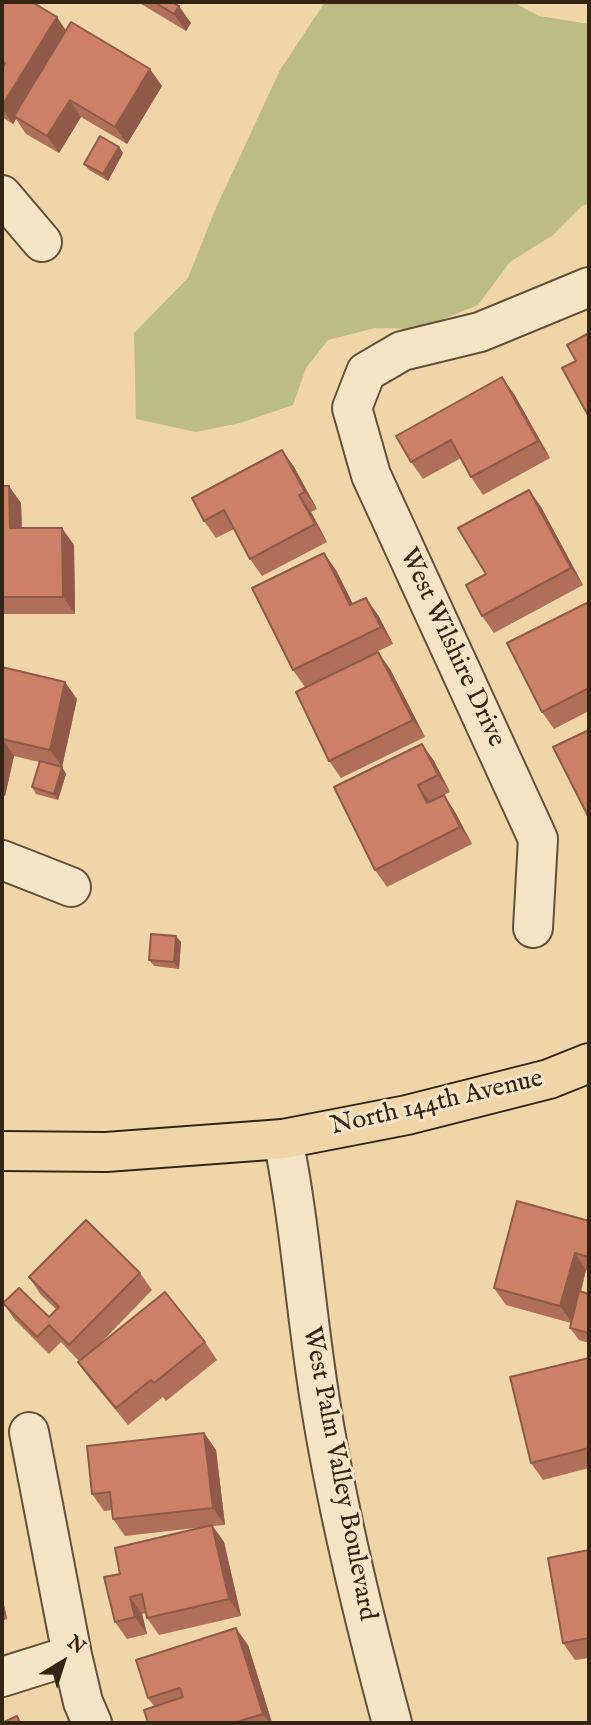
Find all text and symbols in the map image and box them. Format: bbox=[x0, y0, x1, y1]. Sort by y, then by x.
street label: West Wilshire Drive bbox=[391, 544, 511, 752]
street label: North 144th Avenue bbox=[328, 1064, 546, 1144]
street label: West Palm Valley Boulevard bbox=[294, 1324, 382, 1624]
north arrow bbox=[28, 1627, 98, 1697]
text: N bbox=[62, 1631, 90, 1660]

